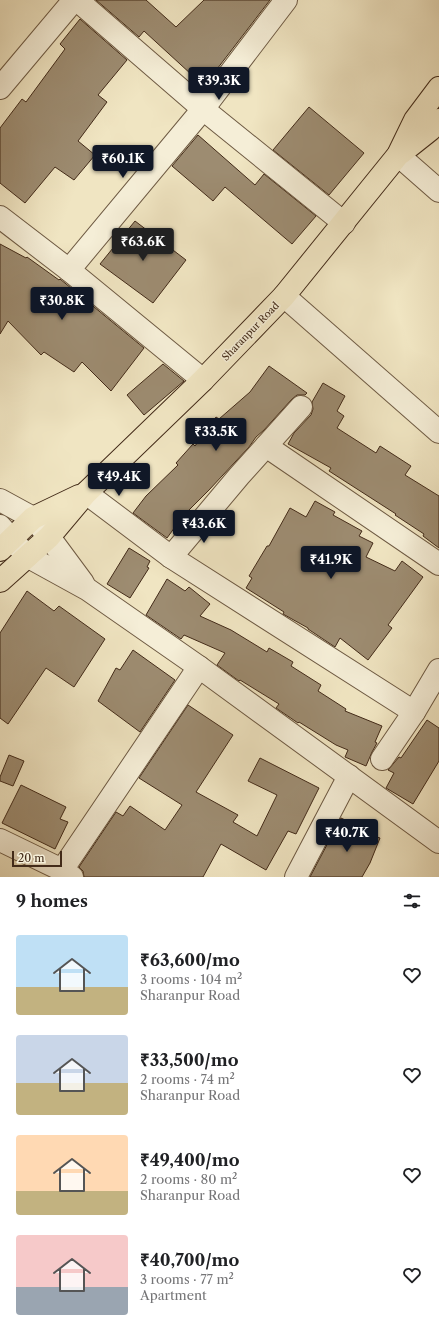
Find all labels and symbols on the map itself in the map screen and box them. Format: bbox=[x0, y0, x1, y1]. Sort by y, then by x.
pin: ₹39.3K bbox=[186, 67, 252, 101]
pin: ₹60.1K bbox=[90, 145, 156, 179]
pin: ₹63.6K bbox=[110, 228, 176, 262]
pin: ₹30.8K bbox=[29, 287, 95, 321]
street label: Sharanpur Road bbox=[219, 299, 282, 364]
pin: ₹33.5K bbox=[183, 418, 249, 452]
pin: ₹49.4K bbox=[86, 463, 152, 497]
pin: ₹43.6K bbox=[171, 510, 237, 544]
pin: ₹41.9K bbox=[298, 546, 364, 580]
pin: ₹40.7K bbox=[314, 819, 380, 853]
scale bar bbox=[12, 849, 62, 868]

